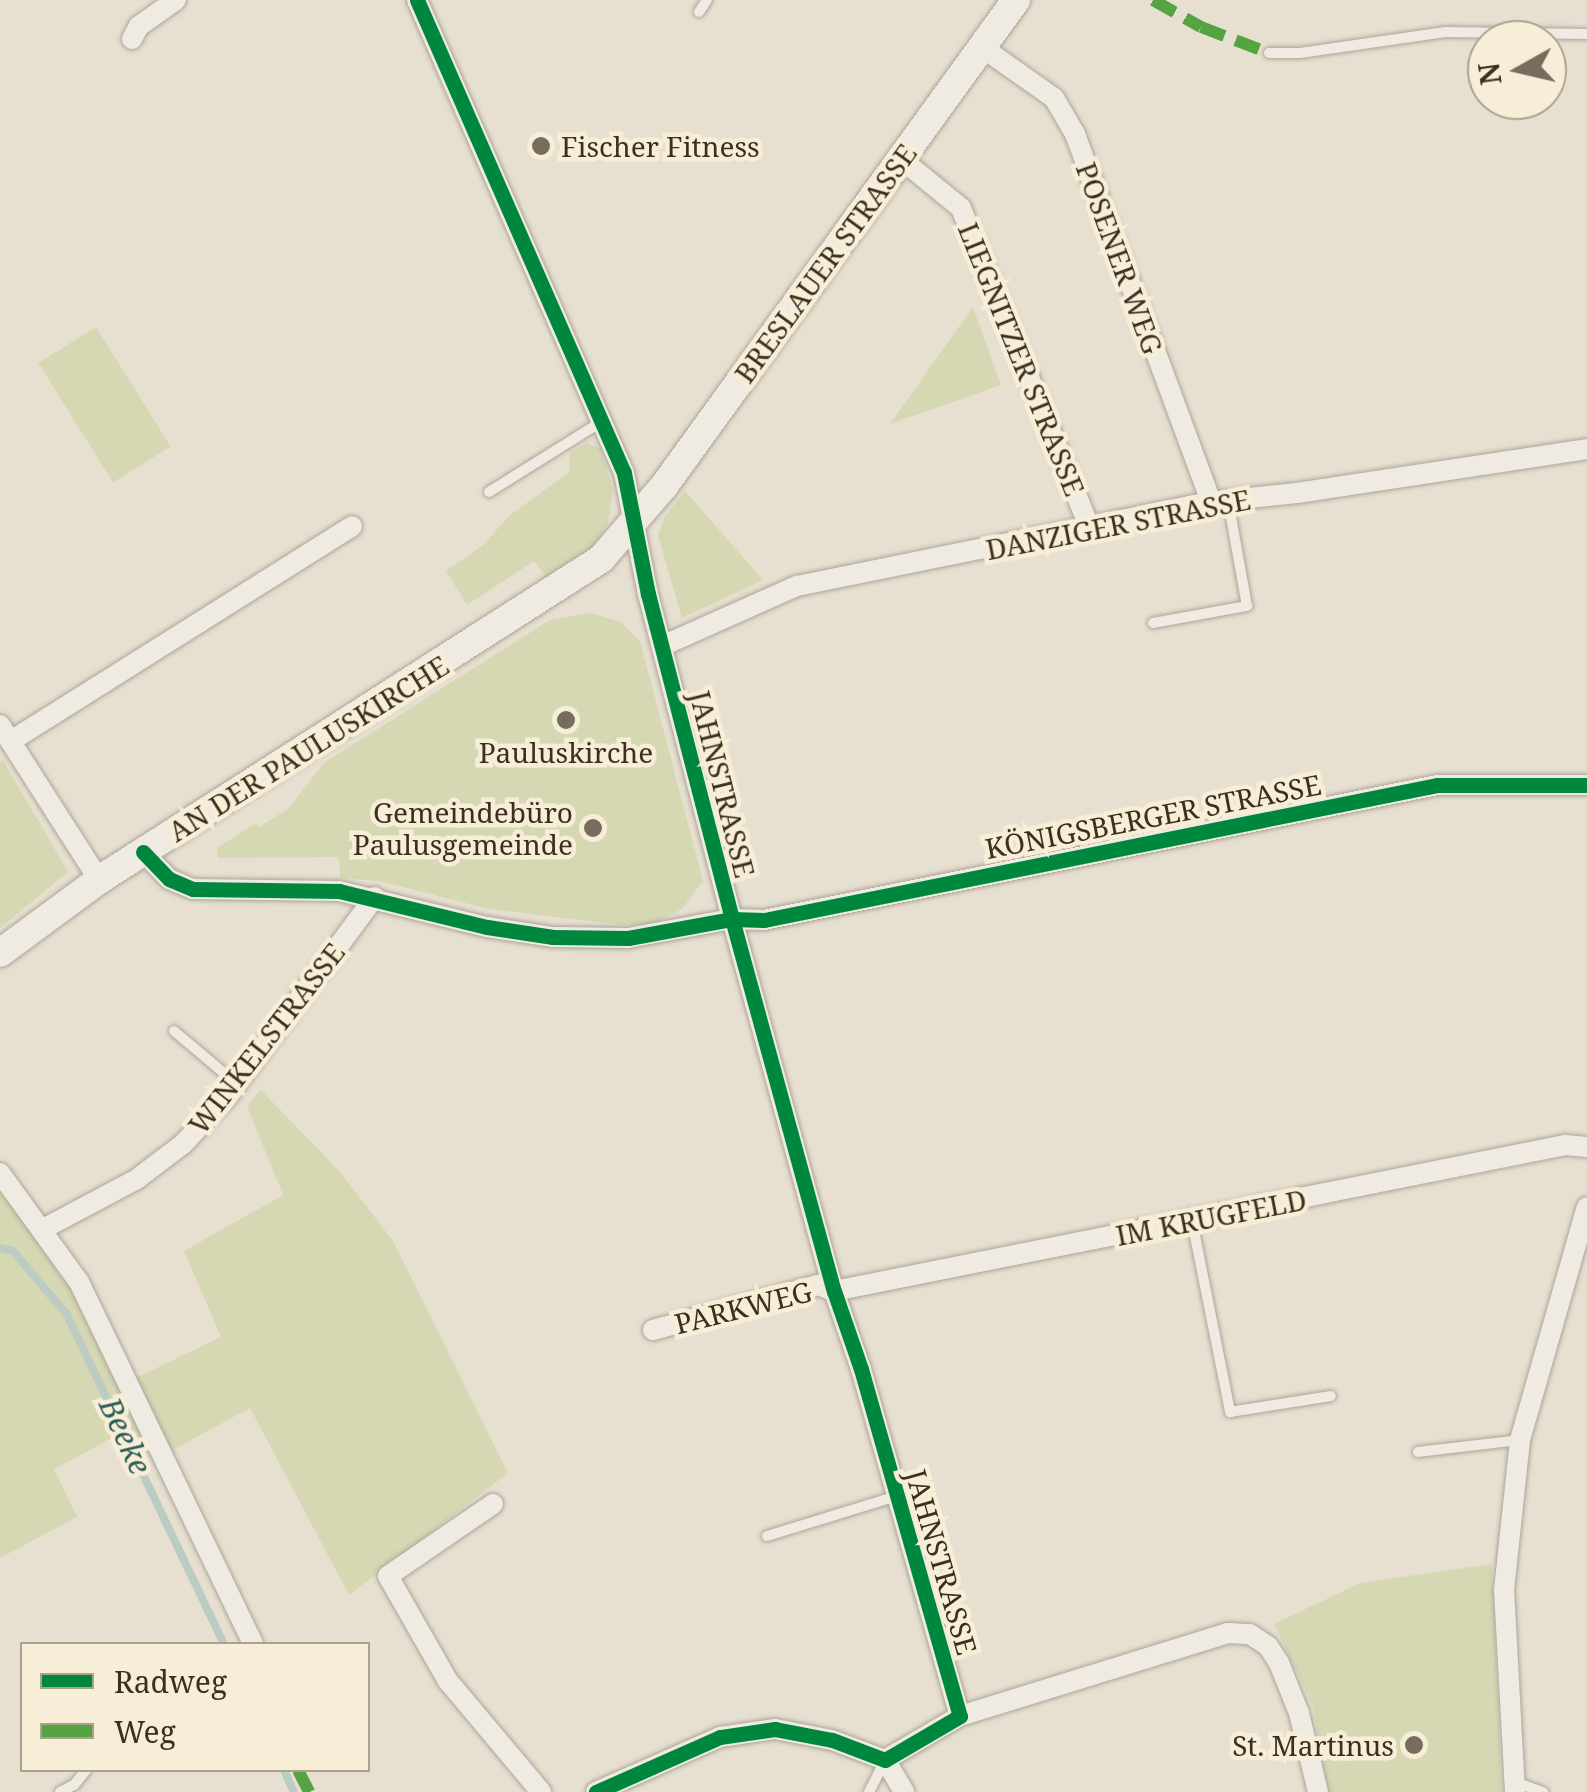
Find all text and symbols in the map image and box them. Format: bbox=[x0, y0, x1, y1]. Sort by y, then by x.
north arrow bbox=[1467, 20, 1567, 120]
text: N bbox=[1469, 60, 1510, 87]
place label: Fischer Fitness bbox=[561, 129, 760, 163]
marker: Fischer Fitness bbox=[530, 135, 552, 157]
street label: BRESLAUER STRASSE bbox=[727, 137, 923, 389]
street label: POSENER WEG bbox=[1070, 158, 1170, 358]
street label: LIEGNITZER STRASSE bbox=[952, 218, 1092, 500]
street label: DANZIGER STRASSE bbox=[983, 482, 1253, 566]
street label: AN DER PAULUSKIRCHE bbox=[162, 648, 454, 848]
street label: JAHNSTRASSE bbox=[684, 687, 762, 881]
marker: Pauluskirche bbox=[555, 709, 577, 731]
place label: Pauluskirche bbox=[479, 735, 653, 769]
street label: KÖNIGSBERGER STRASSE bbox=[982, 767, 1324, 865]
place label: Gemeindebüro Paulusgemeinde bbox=[353, 795, 573, 861]
marker: Gemeindebüro Paulusgemeinde bbox=[582, 817, 604, 839]
street label: WINKELSTRASSE bbox=[181, 936, 351, 1140]
street label: IM KRUGFELD bbox=[1113, 1182, 1309, 1252]
street label: PARKWEG bbox=[671, 1274, 815, 1340]
water label: Beeke bbox=[92, 1392, 158, 1480]
street label: JAHNSTRASSE bbox=[900, 1465, 984, 1659]
legend bbox=[20, 1642, 370, 1772]
text: Radweg bbox=[114, 1661, 227, 1702]
text: Weg bbox=[114, 1711, 176, 1752]
place label: St. Martinus bbox=[1232, 1728, 1394, 1762]
marker: St. Martinus bbox=[1403, 1734, 1425, 1756]

